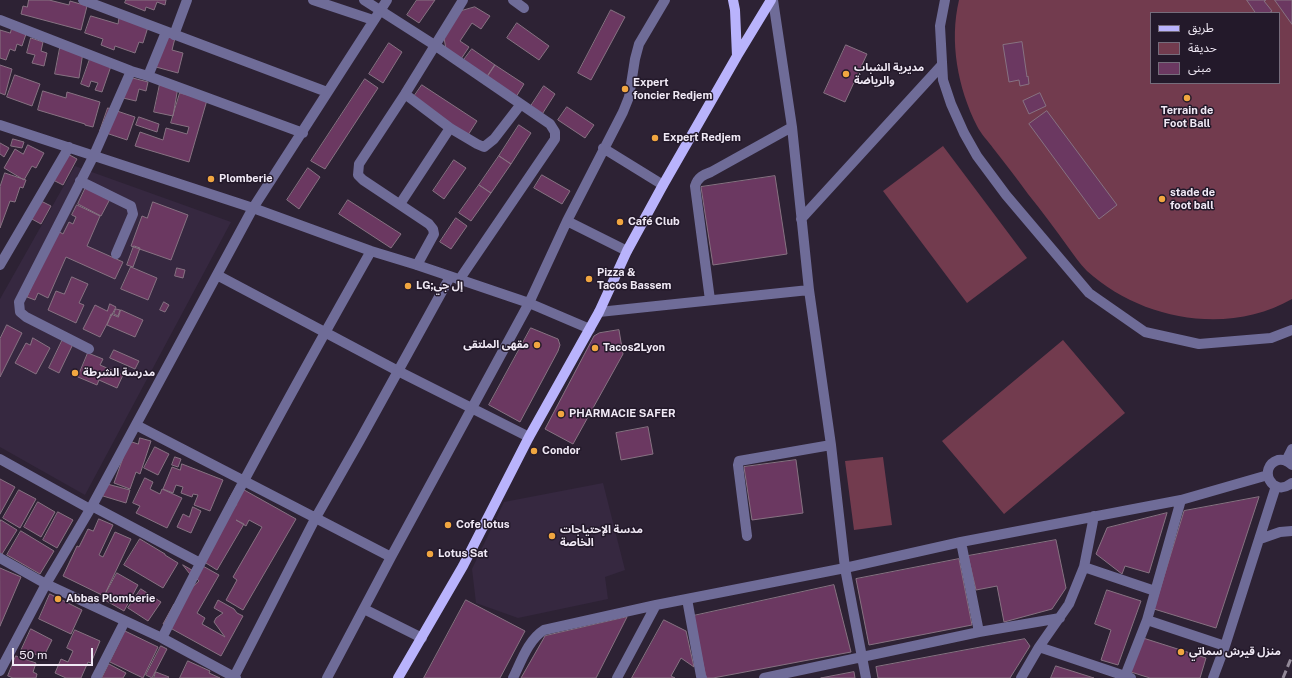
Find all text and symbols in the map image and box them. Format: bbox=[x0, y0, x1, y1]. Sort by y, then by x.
legend bbox=[1150, 12, 1280, 84]
text: طريق bbox=[1188, 21, 1214, 35]
text: حديقة bbox=[1188, 41, 1217, 55]
place label: مديرية الشباب والرياضة bbox=[854, 61, 924, 87]
text: مبنى bbox=[1188, 61, 1211, 75]
marker: مديرية الشباب والرياضة bbox=[841, 69, 851, 79]
place label: Expert foncier Redjem bbox=[633, 76, 712, 102]
marker: Expert foncier Redjem bbox=[620, 84, 630, 94]
marker: Terrain de Foot Ball bbox=[1182, 93, 1192, 103]
place label: Terrain de Foot Ball bbox=[1161, 104, 1213, 130]
place label: Expert Redjem bbox=[663, 131, 741, 145]
marker: Expert Redjem bbox=[650, 133, 660, 143]
place label: Plomberie bbox=[219, 172, 272, 186]
marker: Plomberie bbox=[206, 174, 216, 184]
place label: stade de foot ball bbox=[1170, 186, 1215, 212]
marker: stade de foot ball bbox=[1157, 194, 1167, 204]
place label: Café Club bbox=[628, 215, 680, 229]
marker: Café Club bbox=[615, 217, 625, 227]
place label: Pizza & Tacos Bassem bbox=[597, 266, 671, 292]
marker: Pizza & Tacos Bassem bbox=[584, 274, 594, 284]
place label: LG;إل جي bbox=[416, 279, 463, 293]
marker: LG;إل جي bbox=[403, 281, 413, 291]
place label: مقهى الملتقى bbox=[463, 338, 529, 352]
marker: مقهى الملتقى bbox=[532, 340, 542, 350]
place label: Tacos2Lyon bbox=[603, 341, 665, 355]
marker: Tacos2Lyon bbox=[590, 343, 600, 353]
place label: مدرسة الشرطة bbox=[83, 366, 155, 380]
marker: مدرسة الشرطة bbox=[70, 368, 80, 378]
place label: PHARMACIE SAFER bbox=[569, 407, 676, 421]
marker: PHARMACIE SAFER bbox=[556, 409, 566, 419]
place label: Condor bbox=[542, 444, 580, 458]
marker: Condor bbox=[529, 446, 539, 456]
place label: Cofe lotus bbox=[456, 518, 510, 532]
marker: Cofe lotus bbox=[443, 520, 453, 530]
place label: مدسة الإحتياجات الخاصة bbox=[560, 523, 643, 549]
marker: مدسة الإحتياجات الخاصة bbox=[547, 531, 557, 541]
place label: Lotus Sat bbox=[438, 547, 488, 561]
marker: Lotus Sat bbox=[425, 549, 435, 559]
place label: Abbas Plomberie bbox=[66, 592, 155, 606]
marker: Abbas Plomberie bbox=[53, 594, 63, 604]
scale bar bbox=[14, 640, 95, 666]
place label: منزل قيرش سماتي bbox=[1189, 645, 1281, 659]
marker: منزل قيرش سماتي bbox=[1176, 647, 1186, 657]
text: 50 m bbox=[19, 648, 47, 662]

